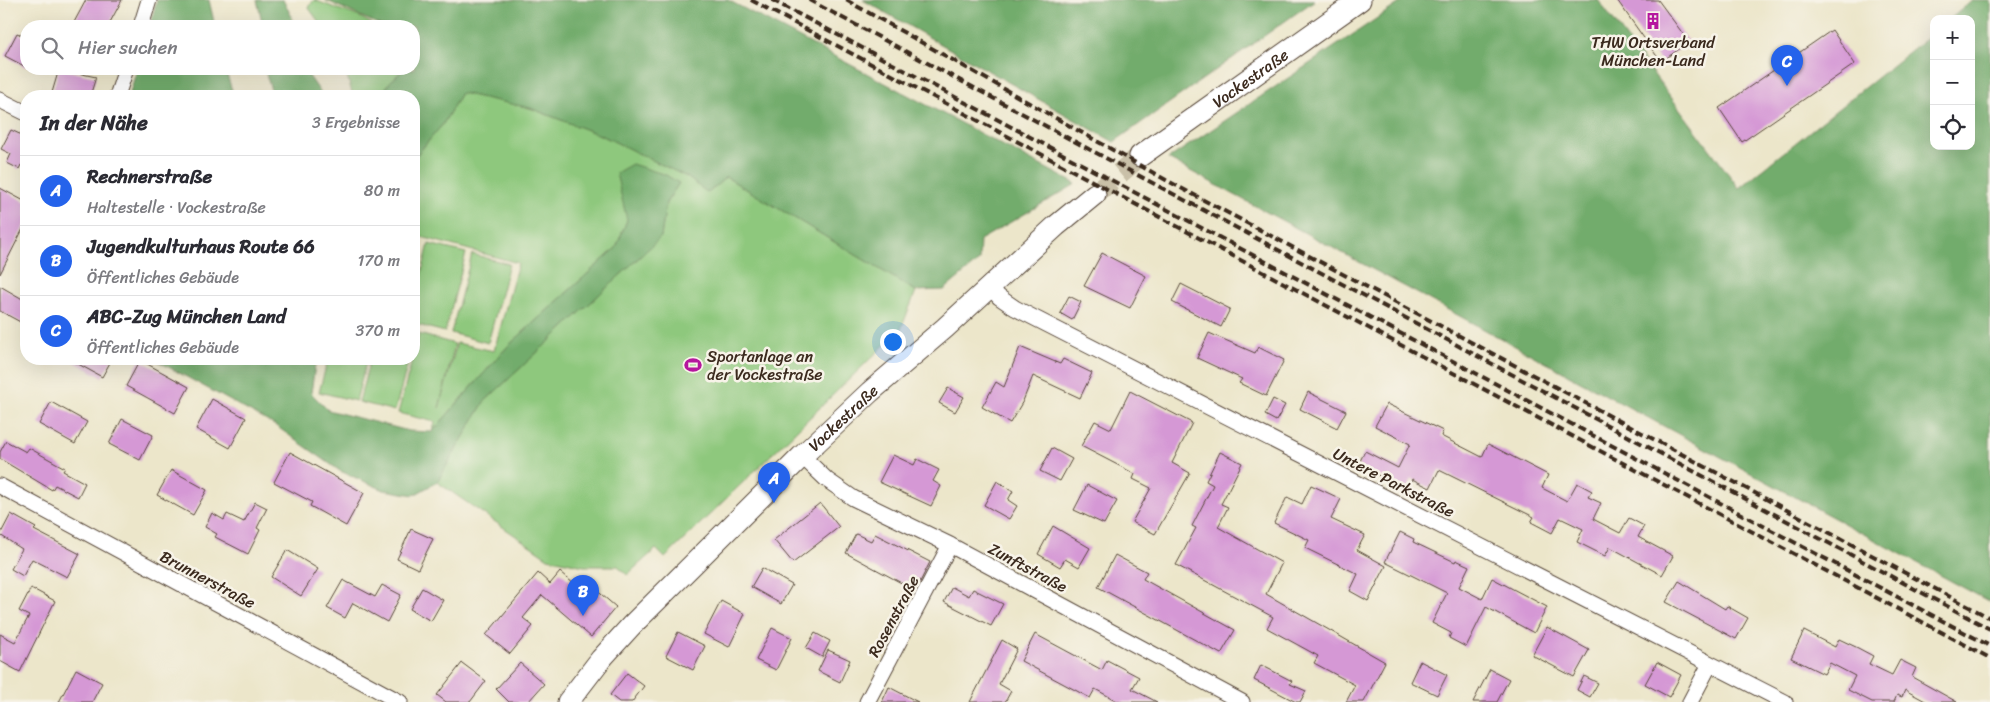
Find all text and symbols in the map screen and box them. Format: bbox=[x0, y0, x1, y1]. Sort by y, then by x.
building icon: THW Ortsverband München-Land bbox=[1643, 11, 1663, 31]
map controls bbox=[1930, 15, 1975, 150]
button: + bbox=[1930, 15, 1975, 60]
search box bbox=[20, 20, 420, 75]
place label: THW Ortsverband München-Land bbox=[1591, 28, 1716, 75]
text: Hier suchen bbox=[78, 31, 178, 64]
icon: search bbox=[38, 34, 66, 62]
street label: Vockestraße bbox=[1206, 41, 1295, 116]
pin: C bbox=[1771, 45, 1803, 86]
button: − bbox=[1930, 60, 1975, 105]
text: In der Nähe bbox=[40, 104, 148, 142]
button: locate bbox=[1930, 105, 1975, 150]
text: 3 Ergebnisse bbox=[312, 108, 400, 137]
text: Rechnerstraße bbox=[87, 160, 212, 193]
text: A bbox=[51, 176, 61, 205]
text: 80 m bbox=[364, 176, 400, 205]
text: Haltestelle · Vockestraße bbox=[87, 193, 266, 222]
text: Jugendkulturhaus Route 66 bbox=[87, 230, 315, 263]
text: B bbox=[51, 246, 61, 275]
text: 170 m bbox=[357, 246, 400, 275]
text: Öffentliches Gebäude bbox=[87, 263, 239, 292]
text: ABC-Zug München Land bbox=[87, 300, 286, 333]
text: C bbox=[51, 316, 61, 345]
text: 370 m bbox=[356, 316, 400, 345]
your location bbox=[880, 329, 906, 355]
text: Öffentliches Gebäude bbox=[87, 333, 239, 362]
place label: Sportanlage an der Vockestraße bbox=[707, 342, 823, 389]
sports icon: Sportanlage an der Vockestraße bbox=[683, 355, 703, 375]
street label: Vockestraße bbox=[801, 377, 885, 459]
street label: Untere Parkstraße bbox=[1328, 439, 1460, 526]
pin: A bbox=[758, 462, 790, 503]
street label: Zunftstraße bbox=[983, 534, 1073, 601]
street label: Brunnerstraße bbox=[155, 542, 261, 617]
street label: Rosenstraße bbox=[860, 570, 927, 663]
pin: B bbox=[567, 575, 599, 616]

